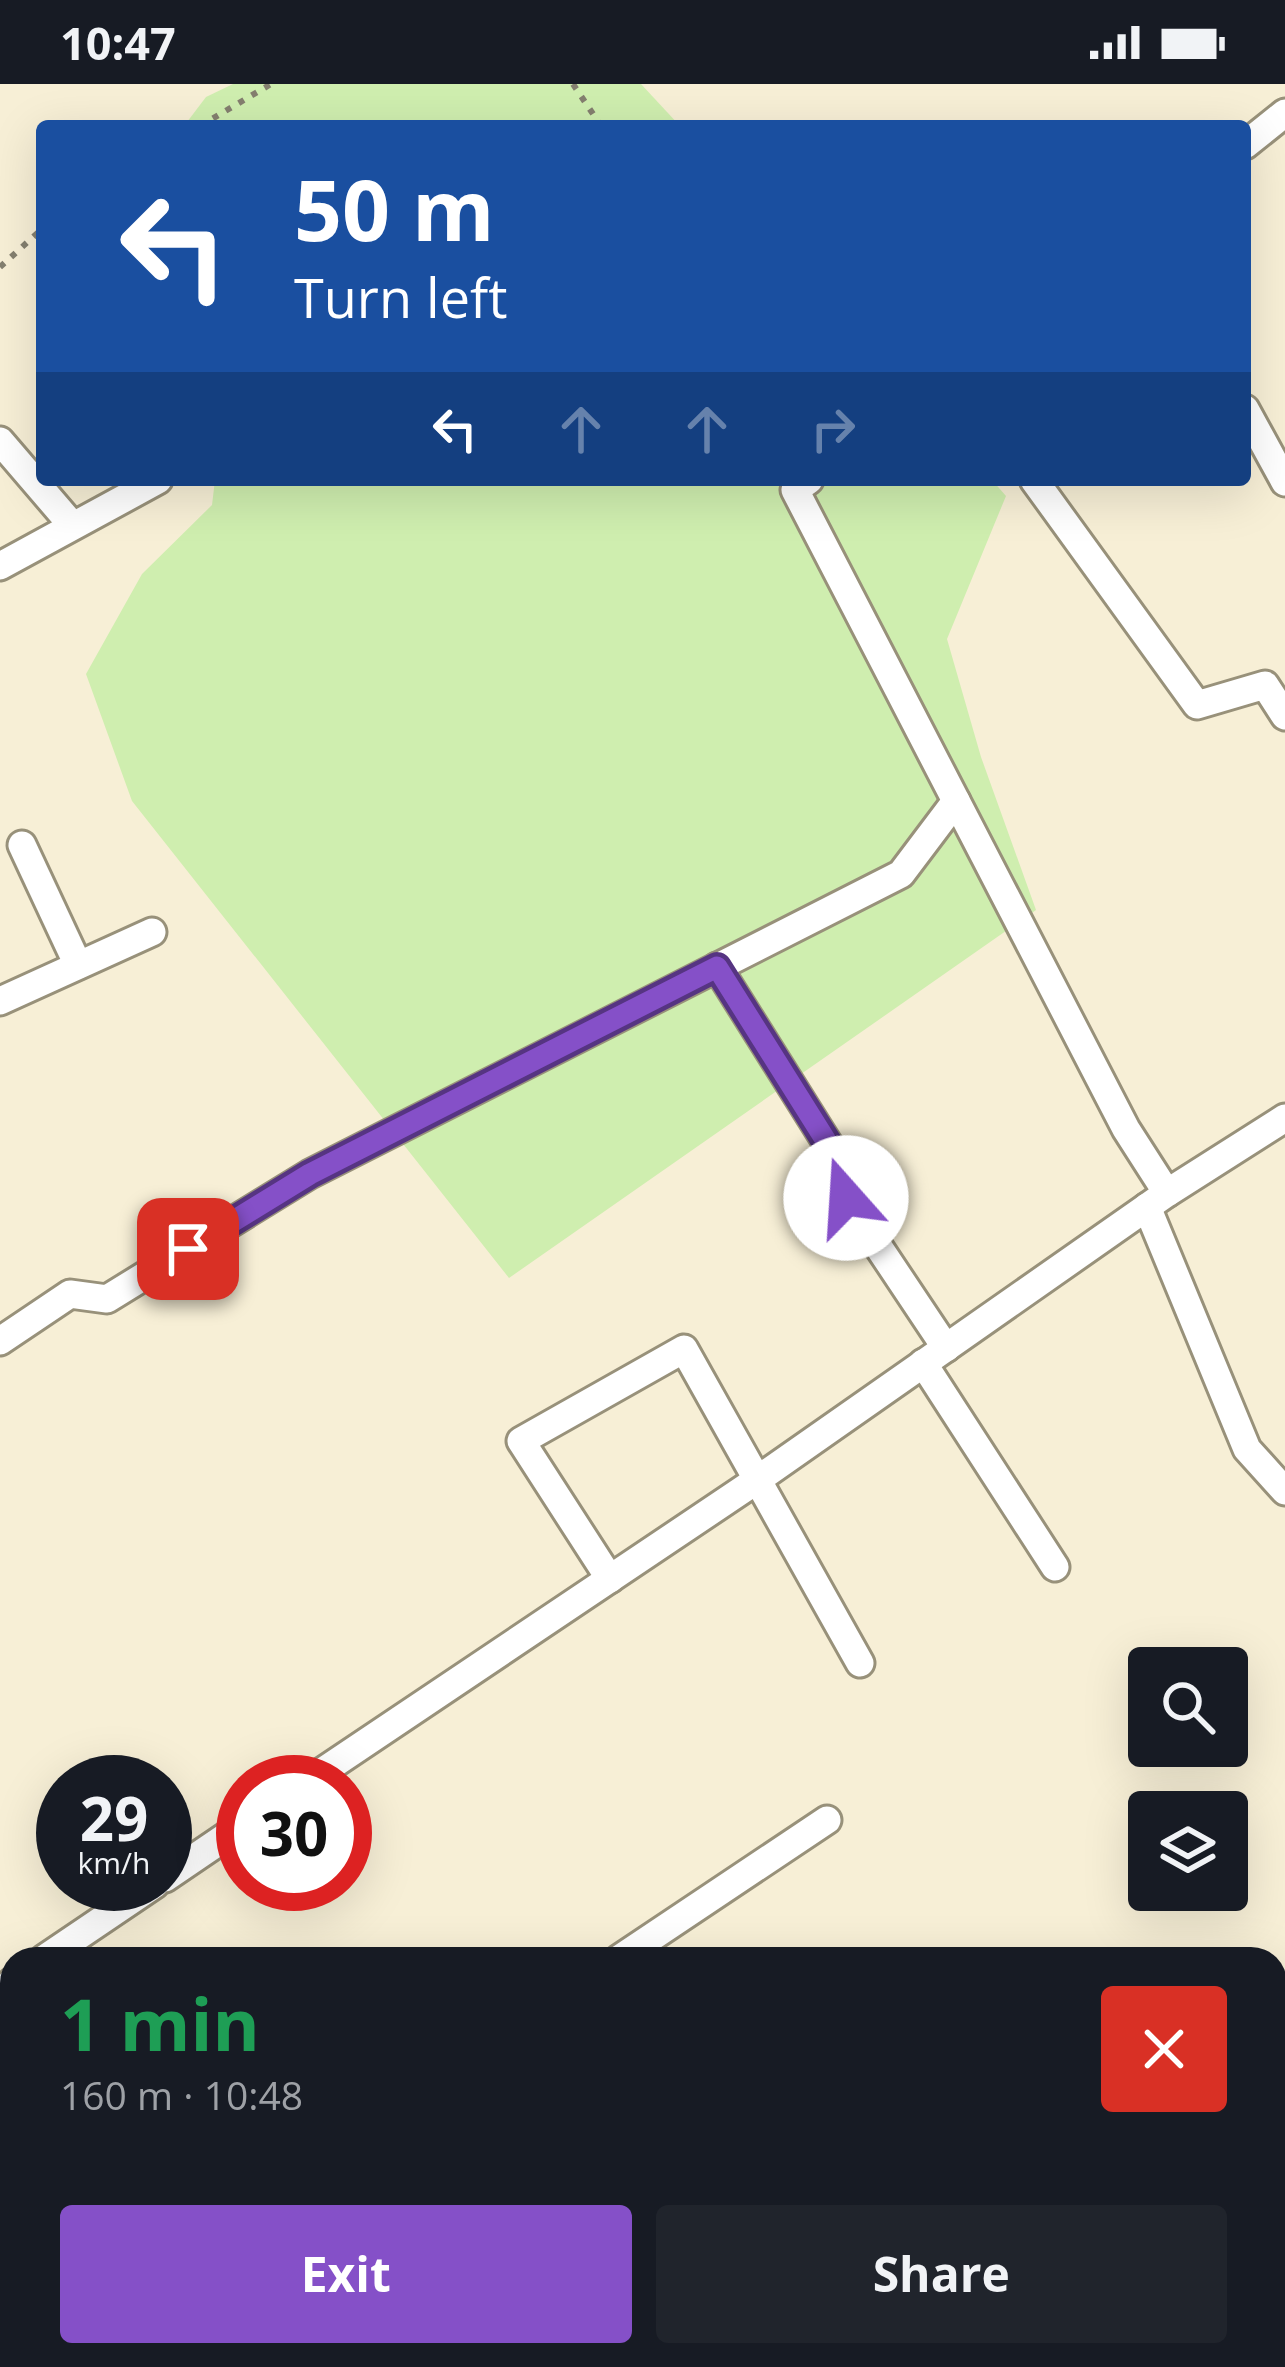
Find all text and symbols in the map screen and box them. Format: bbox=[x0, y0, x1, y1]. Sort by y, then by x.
text: 10:47 bbox=[60, 12, 176, 73]
text: 50 m bbox=[294, 151, 494, 266]
icon: left bbox=[96, 168, 252, 324]
text: Turn left bbox=[294, 260, 507, 334]
icon: left bbox=[422, 396, 488, 462]
icon: ahead bbox=[548, 396, 614, 462]
icon: ahead bbox=[674, 396, 740, 462]
icon: right bbox=[800, 396, 866, 462]
position arrow bbox=[783, 1135, 909, 1261]
pin bbox=[137, 1198, 239, 1300]
icon: arrive bbox=[155, 1216, 221, 1282]
map controls bbox=[1128, 1647, 1248, 1911]
button: search bbox=[1128, 1647, 1248, 1767]
speed limit sign: 30 bbox=[216, 1755, 372, 1911]
text: 29 bbox=[80, 1777, 148, 1859]
button: layers bbox=[1128, 1791, 1248, 1911]
text: km/h bbox=[78, 1842, 150, 1883]
text: 1 min bbox=[60, 1974, 260, 2072]
button: close bbox=[1101, 1986, 1227, 2112]
text: 160 m · 10:48 bbox=[60, 2068, 303, 2121]
button: Exit bbox=[60, 2205, 632, 2343]
button: Share bbox=[656, 2205, 1227, 2343]

